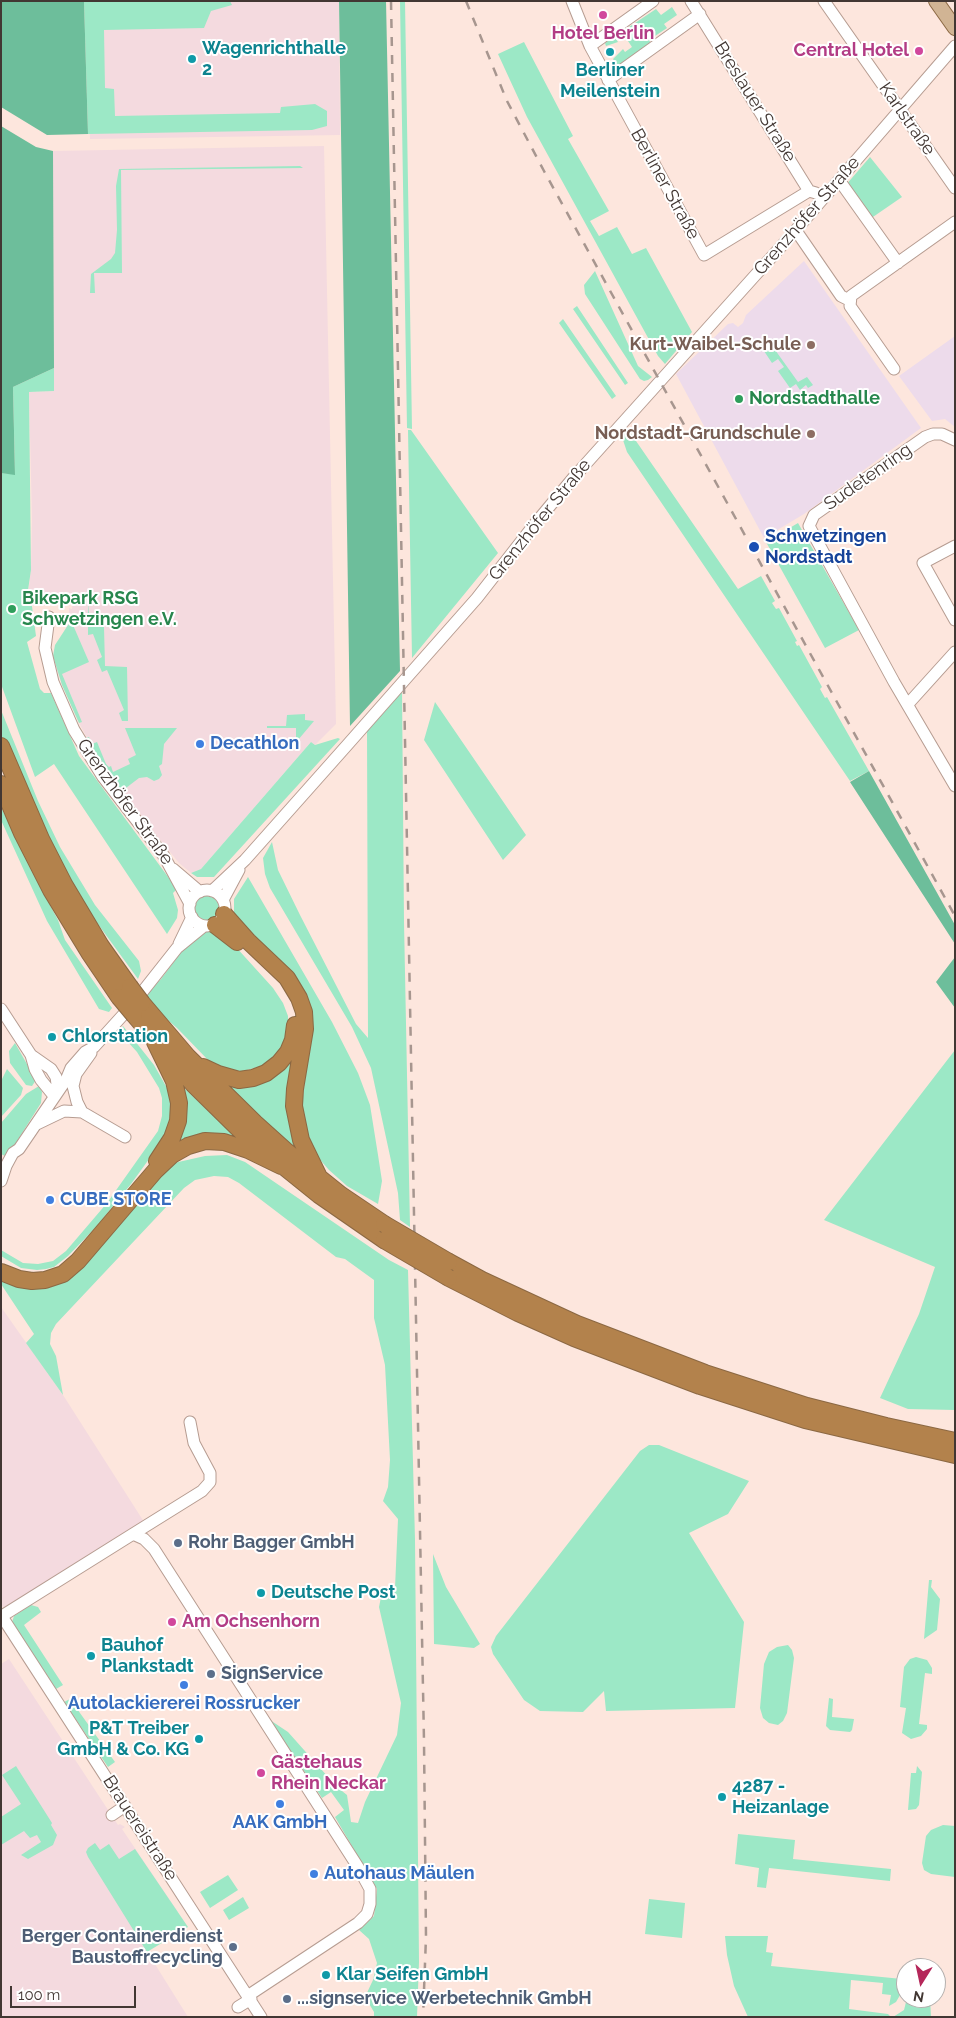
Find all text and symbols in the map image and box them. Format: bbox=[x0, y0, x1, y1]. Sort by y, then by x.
marker: Hotel Berlin bbox=[597, 9, 609, 21]
place label: Hotel Berlin bbox=[552, 23, 654, 45]
place label: Wagenrichthalle 2 bbox=[202, 38, 346, 80]
street label: Breslauer Straße bbox=[709, 38, 801, 166]
place label: Central Hotel bbox=[794, 40, 909, 62]
marker: Central Hotel bbox=[913, 45, 925, 57]
marker: Berliner Meilenstein bbox=[604, 46, 616, 58]
marker: Wagenrichthalle 2 bbox=[186, 53, 198, 65]
place label: Berliner Meilenstein bbox=[560, 60, 660, 102]
street label: Karlstraße bbox=[874, 78, 940, 160]
street label: Berliner Straße bbox=[626, 125, 704, 243]
street label: Grenzhöfer Straße bbox=[750, 152, 864, 280]
place label: Kurt-Waibel-Schule bbox=[630, 334, 801, 356]
marker: Kurt-Waibel-Schule bbox=[805, 339, 817, 351]
place label: Nordstadthalle bbox=[749, 388, 880, 410]
marker: Nordstadthalle bbox=[733, 393, 745, 405]
place label: Nordstadt-Grundschule bbox=[595, 423, 801, 445]
marker: Nordstadt-Grundschule bbox=[805, 428, 817, 440]
street label: Sudetenring bbox=[820, 439, 916, 515]
street label: Grenzhöfer Straße bbox=[484, 455, 596, 585]
place label: Schwetzingen Nordstadt bbox=[765, 526, 887, 568]
marker: Schwetzingen Nordstadt bbox=[747, 540, 761, 554]
place label: Bikepark RSG Schwetzingen e.V. bbox=[22, 588, 177, 630]
marker: Bikepark RSG Schwetzingen e.V. bbox=[6, 603, 18, 615]
place label: Decathlon bbox=[210, 733, 299, 755]
street label: Grenzhöfer Straße bbox=[72, 735, 178, 869]
marker: Decathlon bbox=[194, 738, 206, 750]
place label: Chlorstation bbox=[62, 1026, 168, 1048]
marker: Chlorstation bbox=[46, 1031, 58, 1043]
place label: CUBE STORE bbox=[60, 1189, 172, 1211]
marker: CUBE STORE bbox=[44, 1194, 56, 1206]
place label: Rohr Bagger GmbH bbox=[188, 1532, 355, 1554]
marker: Rohr Bagger GmbH bbox=[172, 1537, 184, 1549]
place label: Deutsche Post bbox=[271, 1582, 395, 1604]
marker: Deutsche Post bbox=[255, 1587, 267, 1599]
place label: Am Ochsenhorn bbox=[182, 1611, 320, 1633]
marker: Am Ochsenhorn bbox=[166, 1616, 178, 1628]
place label: Bauhof Plankstadt bbox=[101, 1635, 194, 1678]
marker: Bauhof Plankstadt bbox=[85, 1650, 97, 1662]
place label: SignService bbox=[221, 1663, 323, 1685]
marker: SignService bbox=[205, 1668, 217, 1680]
marker: Autolackiererei Rossrucker bbox=[178, 1679, 190, 1691]
place label: Autolackiererei Rossrucker bbox=[68, 1693, 300, 1715]
place label: P&T Treiber GmbH & Co. KG bbox=[57, 1718, 189, 1760]
marker: P&T Treiber GmbH & Co. KG bbox=[193, 1733, 205, 1745]
place label: Gästehaus Rhein Neckar bbox=[271, 1752, 386, 1795]
marker: Gästehaus Rhein Neckar bbox=[255, 1767, 267, 1779]
street label: Brauereistraße bbox=[98, 1771, 182, 1885]
place label: 4287 - Heizanlage bbox=[732, 1776, 829, 1818]
marker: 4287 - Heizanlage bbox=[716, 1791, 728, 1803]
marker: AAK GmbH bbox=[274, 1798, 286, 1810]
place label: AAK GmbH bbox=[232, 1812, 328, 1834]
place label: Autohaus Mäulen bbox=[324, 1863, 475, 1885]
marker: Autohaus Mäulen bbox=[308, 1868, 320, 1880]
place label: Berger Containerdienst Baustoffrecycling bbox=[22, 1926, 223, 1968]
marker: Berger Containerdienst Baustoffrecycling bbox=[227, 1941, 239, 1953]
north arrow bbox=[896, 1958, 946, 2008]
place label: Klar Seifen GmbH bbox=[336, 1964, 489, 1986]
marker: Klar Seifen GmbH bbox=[320, 1969, 332, 1981]
scale bar bbox=[12, 1976, 139, 2008]
text: 100 m bbox=[18, 1986, 60, 2004]
place label: ...signservice Werbetechnik GmbH bbox=[297, 1988, 592, 2010]
text: N bbox=[912, 1988, 925, 2006]
marker: ...signservice Werbetechnik GmbH bbox=[281, 1993, 293, 2005]

